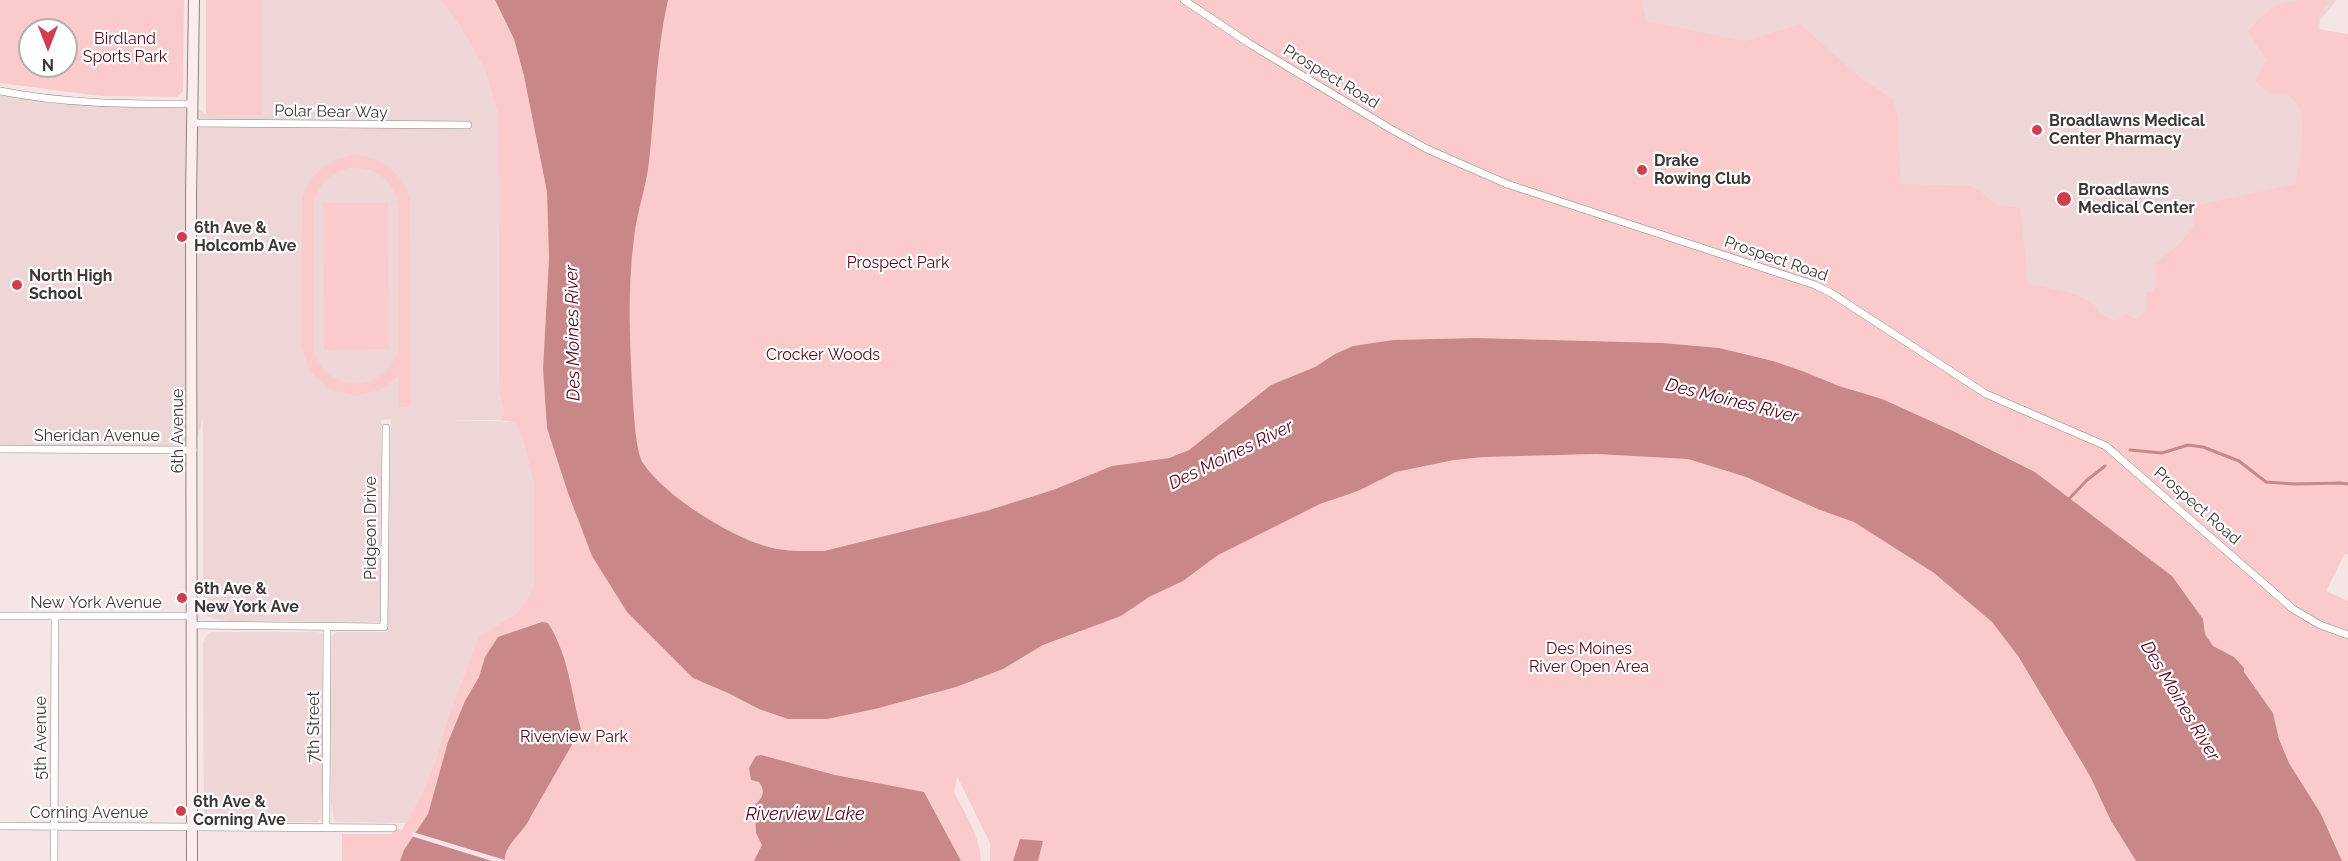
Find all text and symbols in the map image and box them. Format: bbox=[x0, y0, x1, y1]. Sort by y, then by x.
north arrow bbox=[18, 18, 78, 78]
park label: Birdland Sports Park bbox=[83, 29, 167, 67]
street label: Prospect Road bbox=[1280, 41, 1382, 113]
text: N bbox=[42, 55, 54, 74]
street label: Polar Bear Way bbox=[274, 101, 388, 123]
place label: Broadlawns Medical Center Pharmacy bbox=[2049, 111, 2205, 149]
marker: Broadlawns Medical Center Pharmacy bbox=[2030, 123, 2044, 137]
place label: Drake Rowing Club bbox=[1654, 151, 1751, 189]
marker: Drake Rowing Club bbox=[1635, 163, 1649, 177]
place label: Broadlawns Medical Center bbox=[2078, 180, 2195, 218]
marker: Broadlawns Medical Center bbox=[2055, 190, 2073, 208]
place label: 6th Ave & Holcomb Ave bbox=[194, 218, 296, 256]
marker: 6th Ave & Holcomb Ave bbox=[175, 230, 189, 244]
street label: Prospect Road bbox=[1722, 232, 1830, 286]
park label: Prospect Park bbox=[847, 253, 949, 273]
water label: Des Moines River bbox=[561, 265, 585, 401]
place label: North High School bbox=[29, 266, 112, 304]
marker: North High School bbox=[10, 278, 24, 292]
park label: Crocker Woods bbox=[766, 345, 880, 365]
water label: Des Moines River bbox=[1663, 374, 1801, 428]
street label: 6th Avenue bbox=[168, 389, 188, 473]
water label: Des Moines River bbox=[1165, 415, 1297, 495]
street label: Sheridan Avenue bbox=[34, 426, 160, 446]
street label: Prospect Road bbox=[2150, 463, 2244, 549]
street label: Pidgeon Drive bbox=[361, 476, 381, 580]
place label: 6th Ave & New York Ave bbox=[194, 579, 299, 617]
marker: 6th Ave & New York Ave bbox=[175, 591, 189, 605]
street label: New York Avenue bbox=[30, 593, 162, 613]
water label: Des Moines River bbox=[2136, 637, 2224, 765]
park label: Des Moines River Open Area bbox=[1529, 639, 1649, 677]
street label: 7th Street bbox=[304, 691, 324, 763]
street label: 5th Avenue bbox=[31, 696, 51, 780]
park label: Riverview Park bbox=[520, 727, 628, 747]
place label: 6th Ave & Corning Ave bbox=[193, 792, 286, 830]
street label: Corning Avenue bbox=[30, 803, 148, 823]
marker: 6th Ave & Corning Ave bbox=[174, 804, 188, 818]
water label: Riverview Lake bbox=[745, 804, 865, 826]

